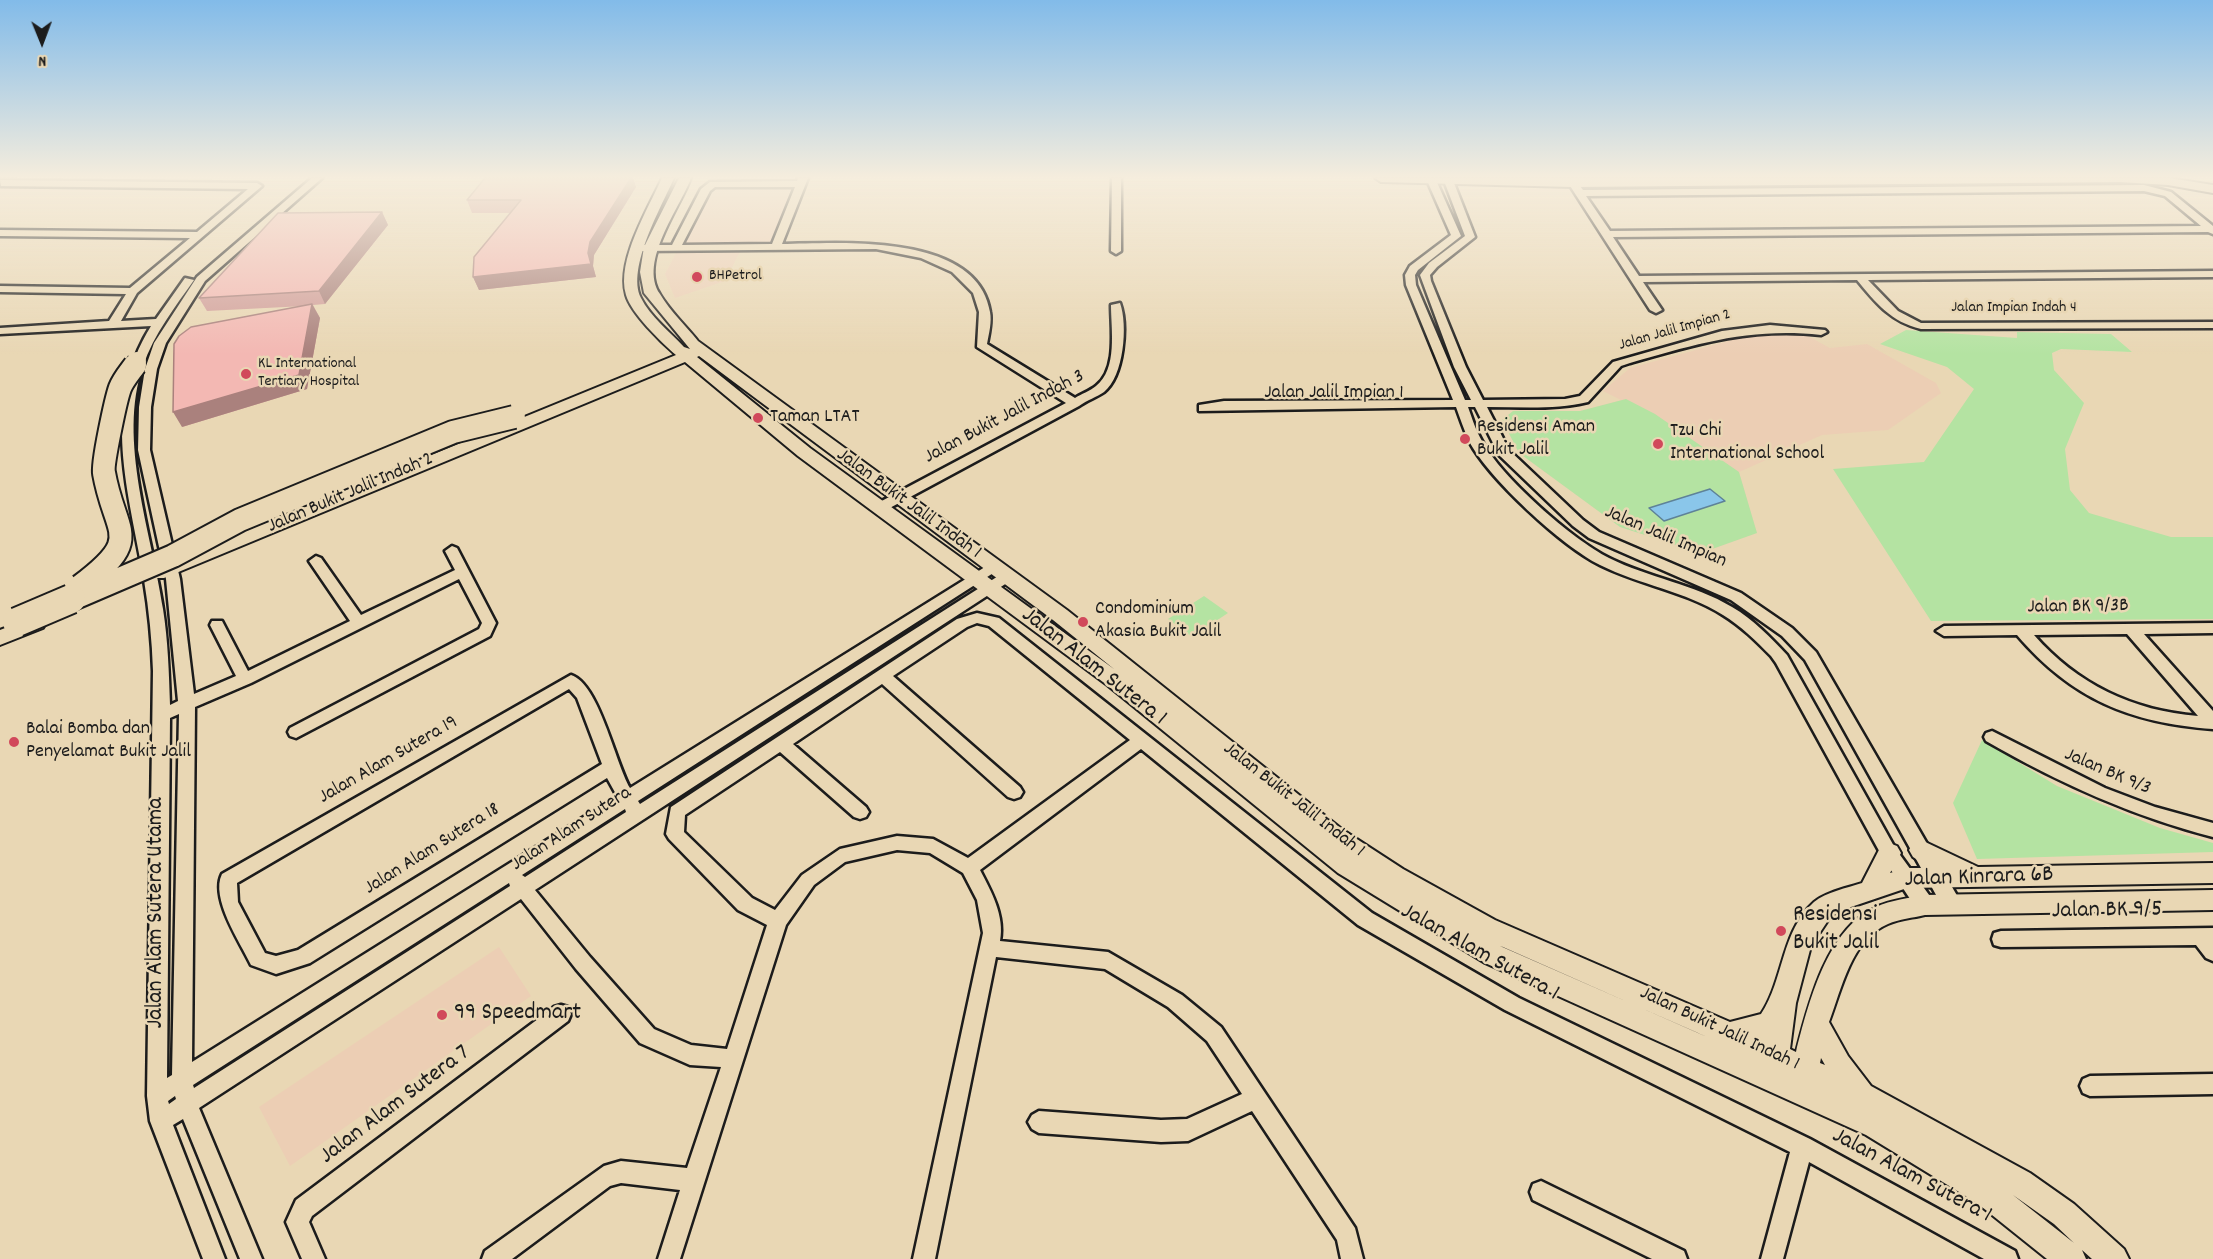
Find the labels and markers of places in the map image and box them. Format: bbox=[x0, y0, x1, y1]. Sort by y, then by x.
place label: BHPetrol bbox=[709, 267, 762, 287]
marker: BHPetrol bbox=[690, 270, 704, 284]
place label: KL International Tertiary Hospital bbox=[258, 355, 359, 393]
marker: KL International Tertiary Hospital bbox=[239, 367, 253, 381]
place label: Taman LTAT bbox=[770, 406, 859, 430]
marker: Taman LTAT bbox=[751, 411, 765, 425]
place label: Residensi Aman Bukit Jalil bbox=[1477, 416, 1595, 463]
place label: Tzu Chi International School bbox=[1670, 420, 1824, 467]
marker: Residensi Aman Bukit Jalil bbox=[1458, 432, 1472, 446]
marker: Tzu Chi International School bbox=[1651, 437, 1665, 451]
place label: Condominium Akasia Bukit Jalil bbox=[1095, 598, 1221, 645]
marker: Condominium Akasia Bukit Jalil bbox=[1076, 615, 1090, 629]
place label: Balai Bomba dan Penyelamat Bukit Jalil bbox=[26, 718, 191, 765]
marker: Balai Bomba dan Penyelamat Bukit Jalil bbox=[7, 735, 21, 749]
place label: Residensi Bukit Jalil bbox=[1793, 903, 1879, 959]
marker: Residensi Bukit Jalil bbox=[1774, 924, 1788, 938]
place label: 99 Speedmart bbox=[454, 1001, 581, 1029]
marker: 99 Speedmart bbox=[435, 1008, 449, 1022]

